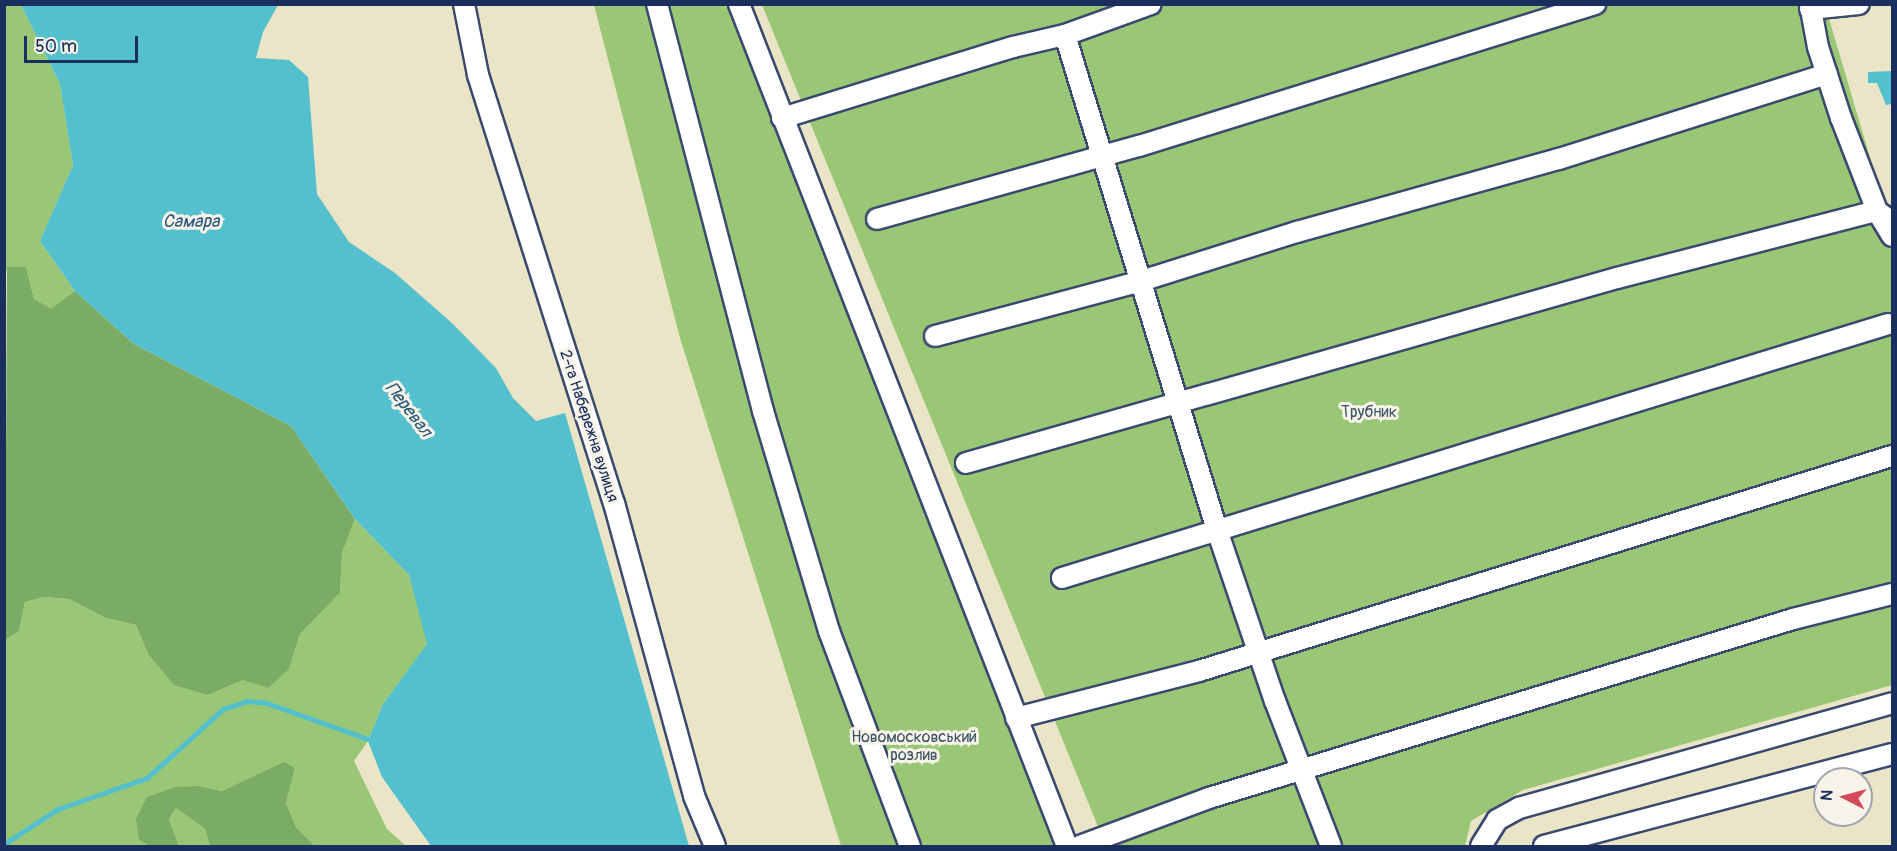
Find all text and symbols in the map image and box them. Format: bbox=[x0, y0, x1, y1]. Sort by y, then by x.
scale bar bbox=[27, 24, 141, 62]
text: 50 m bbox=[35, 35, 77, 58]
water label: Самара bbox=[163, 211, 219, 233]
street label: 2-га Набережна вулиця bbox=[555, 348, 623, 504]
water label: Перевал bbox=[380, 378, 436, 442]
park label: Трубник bbox=[1341, 402, 1397, 422]
park label: Новомосковський розлив bbox=[851, 727, 977, 765]
north arrow bbox=[1813, 767, 1873, 827]
text: N bbox=[1817, 789, 1838, 802]

